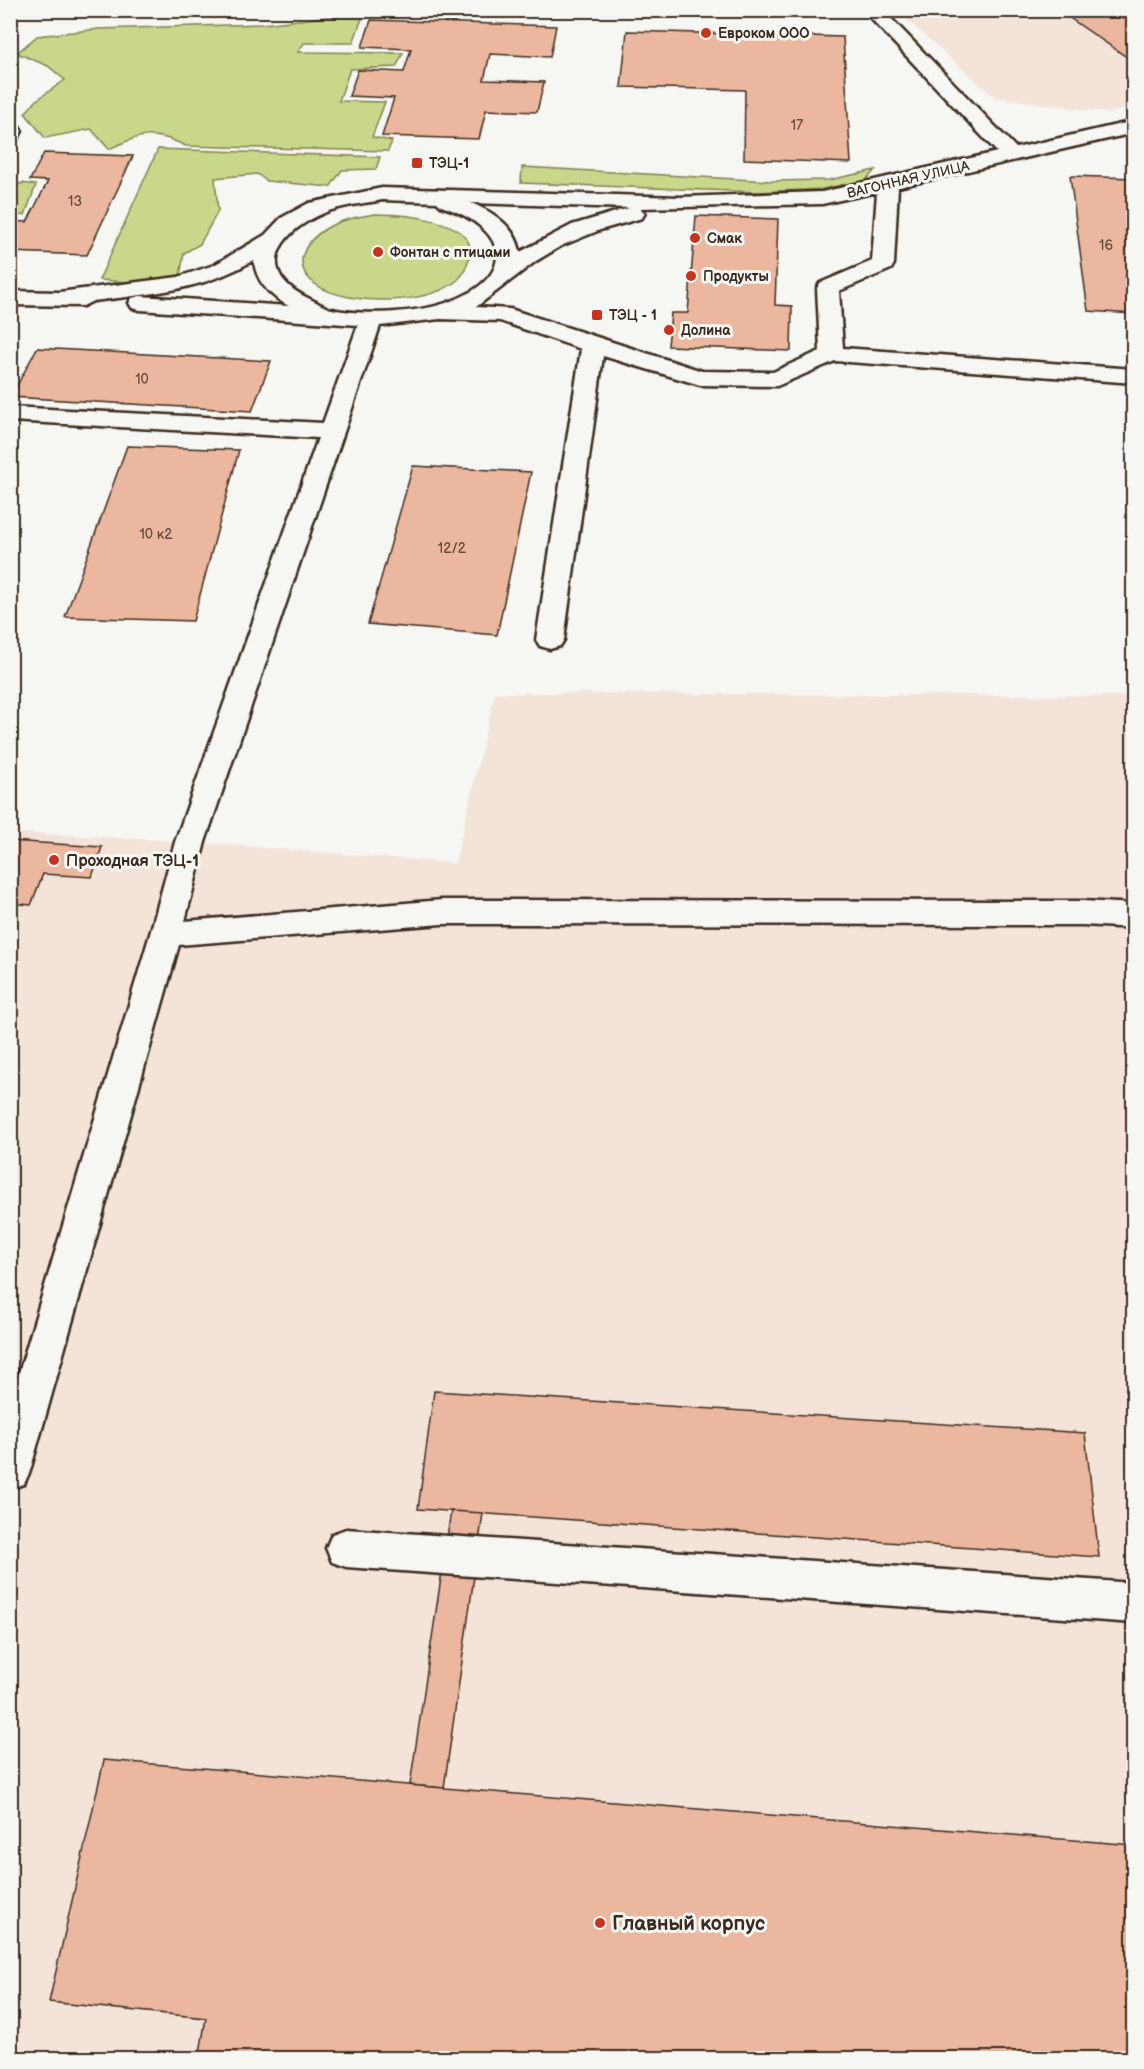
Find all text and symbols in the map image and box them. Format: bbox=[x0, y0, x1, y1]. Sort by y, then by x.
place label: Евроком ООО bbox=[718, 25, 810, 42]
marker: Евроком ООО bbox=[699, 26, 713, 40]
house number: 17 bbox=[791, 117, 803, 134]
place label: ТЭЦ-1 bbox=[429, 155, 469, 172]
marker: ТЭЦ-1 bbox=[410, 156, 424, 170]
street label: ВАГОННАЯ УЛИЦА bbox=[845, 157, 971, 202]
house number: 13 bbox=[68, 193, 82, 210]
place label: Смак bbox=[707, 230, 742, 247]
marker: Смак bbox=[688, 231, 702, 245]
house number: 16 bbox=[1099, 237, 1113, 254]
place label: Фонтан с птицами bbox=[390, 244, 510, 261]
marker: Фонтан с птицами bbox=[371, 245, 385, 259]
place label: Продукты bbox=[703, 268, 769, 285]
marker: Продукты bbox=[684, 269, 698, 283]
place label: ТЭЦ - 1 bbox=[609, 307, 657, 324]
marker: ТЭЦ - 1 bbox=[590, 308, 604, 322]
place label: Долина bbox=[681, 322, 731, 339]
marker: Долина bbox=[662, 323, 676, 337]
house number: 10 bbox=[135, 371, 149, 388]
house number: 10 к2 bbox=[139, 526, 173, 543]
house number: 12/2 bbox=[438, 540, 467, 557]
place label: Проходная ТЭЦ-1 bbox=[66, 852, 199, 871]
marker: Проходная ТЭЦ-1 bbox=[47, 853, 61, 867]
place label: Главный корпус bbox=[612, 1912, 765, 1936]
marker: Главный корпус bbox=[593, 1916, 607, 1930]

